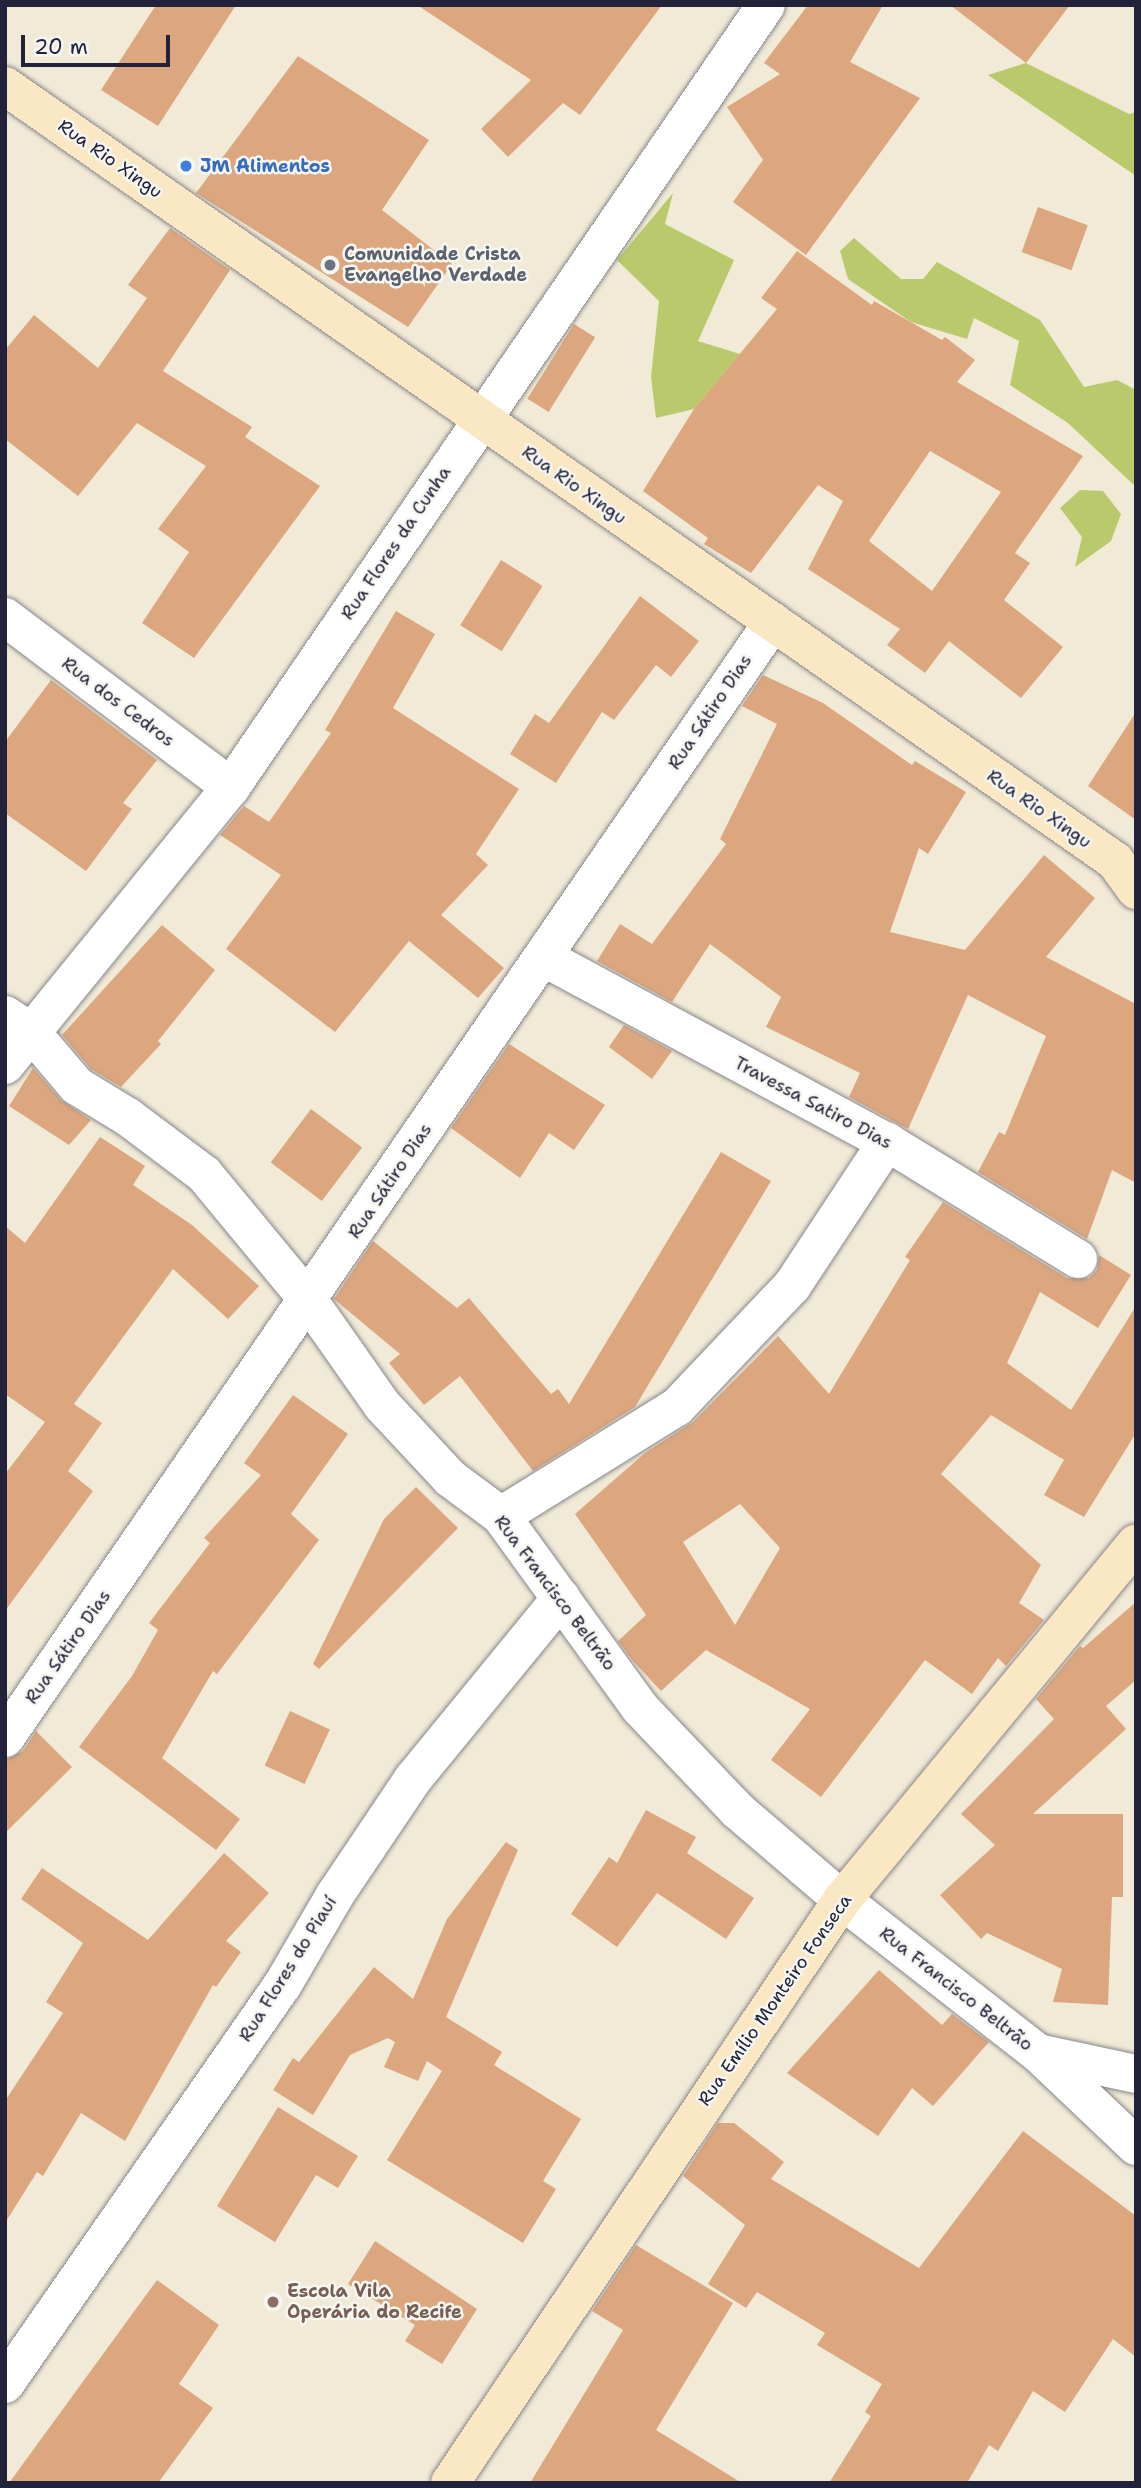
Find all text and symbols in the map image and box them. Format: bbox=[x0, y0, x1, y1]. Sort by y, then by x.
scale bar bbox=[24, 21, 173, 65]
text: 20 m bbox=[34, 33, 88, 61]
street label: Rua Rio Xingu bbox=[54, 115, 166, 203]
place label: JM Alimentos bbox=[200, 155, 330, 177]
marker: JM Alimentos bbox=[178, 158, 194, 174]
place label: Comunidade Crista Evangelho Verdade bbox=[344, 244, 527, 286]
marker: Comunidade Crista Evangelho Verdade bbox=[322, 257, 338, 273]
street label: Rua Rio Xingu bbox=[518, 441, 630, 529]
street label: Rua Flores da Cunha bbox=[337, 462, 455, 624]
street label: Rua Sátiro Dias bbox=[664, 650, 756, 774]
street label: Rua dos Cedros bbox=[57, 653, 179, 751]
street label: Rua Rio Xingu bbox=[983, 765, 1095, 853]
street label: Travessa Satiro Dias bbox=[730, 1052, 896, 1154]
street label: Rua Sátiro Dias bbox=[344, 1119, 436, 1243]
street label: Rua Francisco Beltrão bbox=[490, 1511, 620, 1675]
street label: Rua Sátiro Dias bbox=[21, 1586, 115, 1708]
street label: Rua Emílio Monteiro Fonseca bbox=[694, 1890, 856, 2110]
street label: Rua Flores do Piauí bbox=[235, 1892, 341, 2046]
street label: Rua Francisco Beltrão bbox=[875, 1922, 1037, 2056]
place label: Escola Vila Operária do Recife bbox=[287, 2281, 462, 2324]
marker: Escola Vila Operária do Recife bbox=[265, 2294, 281, 2310]

